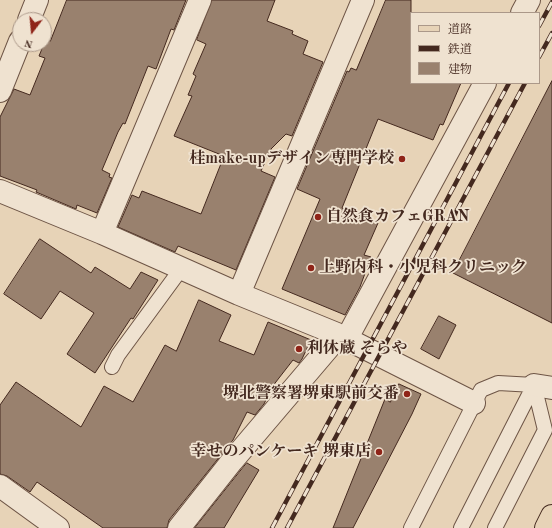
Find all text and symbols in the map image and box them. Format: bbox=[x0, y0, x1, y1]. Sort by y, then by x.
north arrow bbox=[12, 12, 52, 52]
legend bbox=[410, 12, 540, 84]
text: 道路 bbox=[448, 24, 472, 36]
text: N bbox=[23, 37, 34, 49]
text: 鉄道 bbox=[448, 44, 472, 56]
text: 建物 bbox=[448, 64, 472, 76]
place label: 桂make-upデザイン専門学校 bbox=[189, 149, 394, 169]
marker: 桂make-upデザイン専門学校 bbox=[397, 154, 407, 164]
place label: 自然食カフェGRAN bbox=[326, 207, 469, 227]
marker: 自然食カフェGRAN bbox=[313, 212, 323, 222]
place label: 上野内科・小児科クリニック bbox=[319, 258, 527, 278]
marker: 上野内科・小児科クリニック bbox=[306, 263, 316, 273]
place label: 利休蔵 そらや bbox=[307, 339, 407, 359]
marker: 利休蔵 そらや bbox=[294, 344, 304, 354]
place label: 堺北警察署堺東駅前交番 bbox=[223, 384, 399, 404]
marker: 堺北警察署堺東駅前交番 bbox=[402, 389, 412, 399]
place label: 幸せのパンケーキ 堺東店 bbox=[191, 442, 371, 462]
marker: 幸せのパンケーキ 堺東店 bbox=[374, 447, 384, 457]

